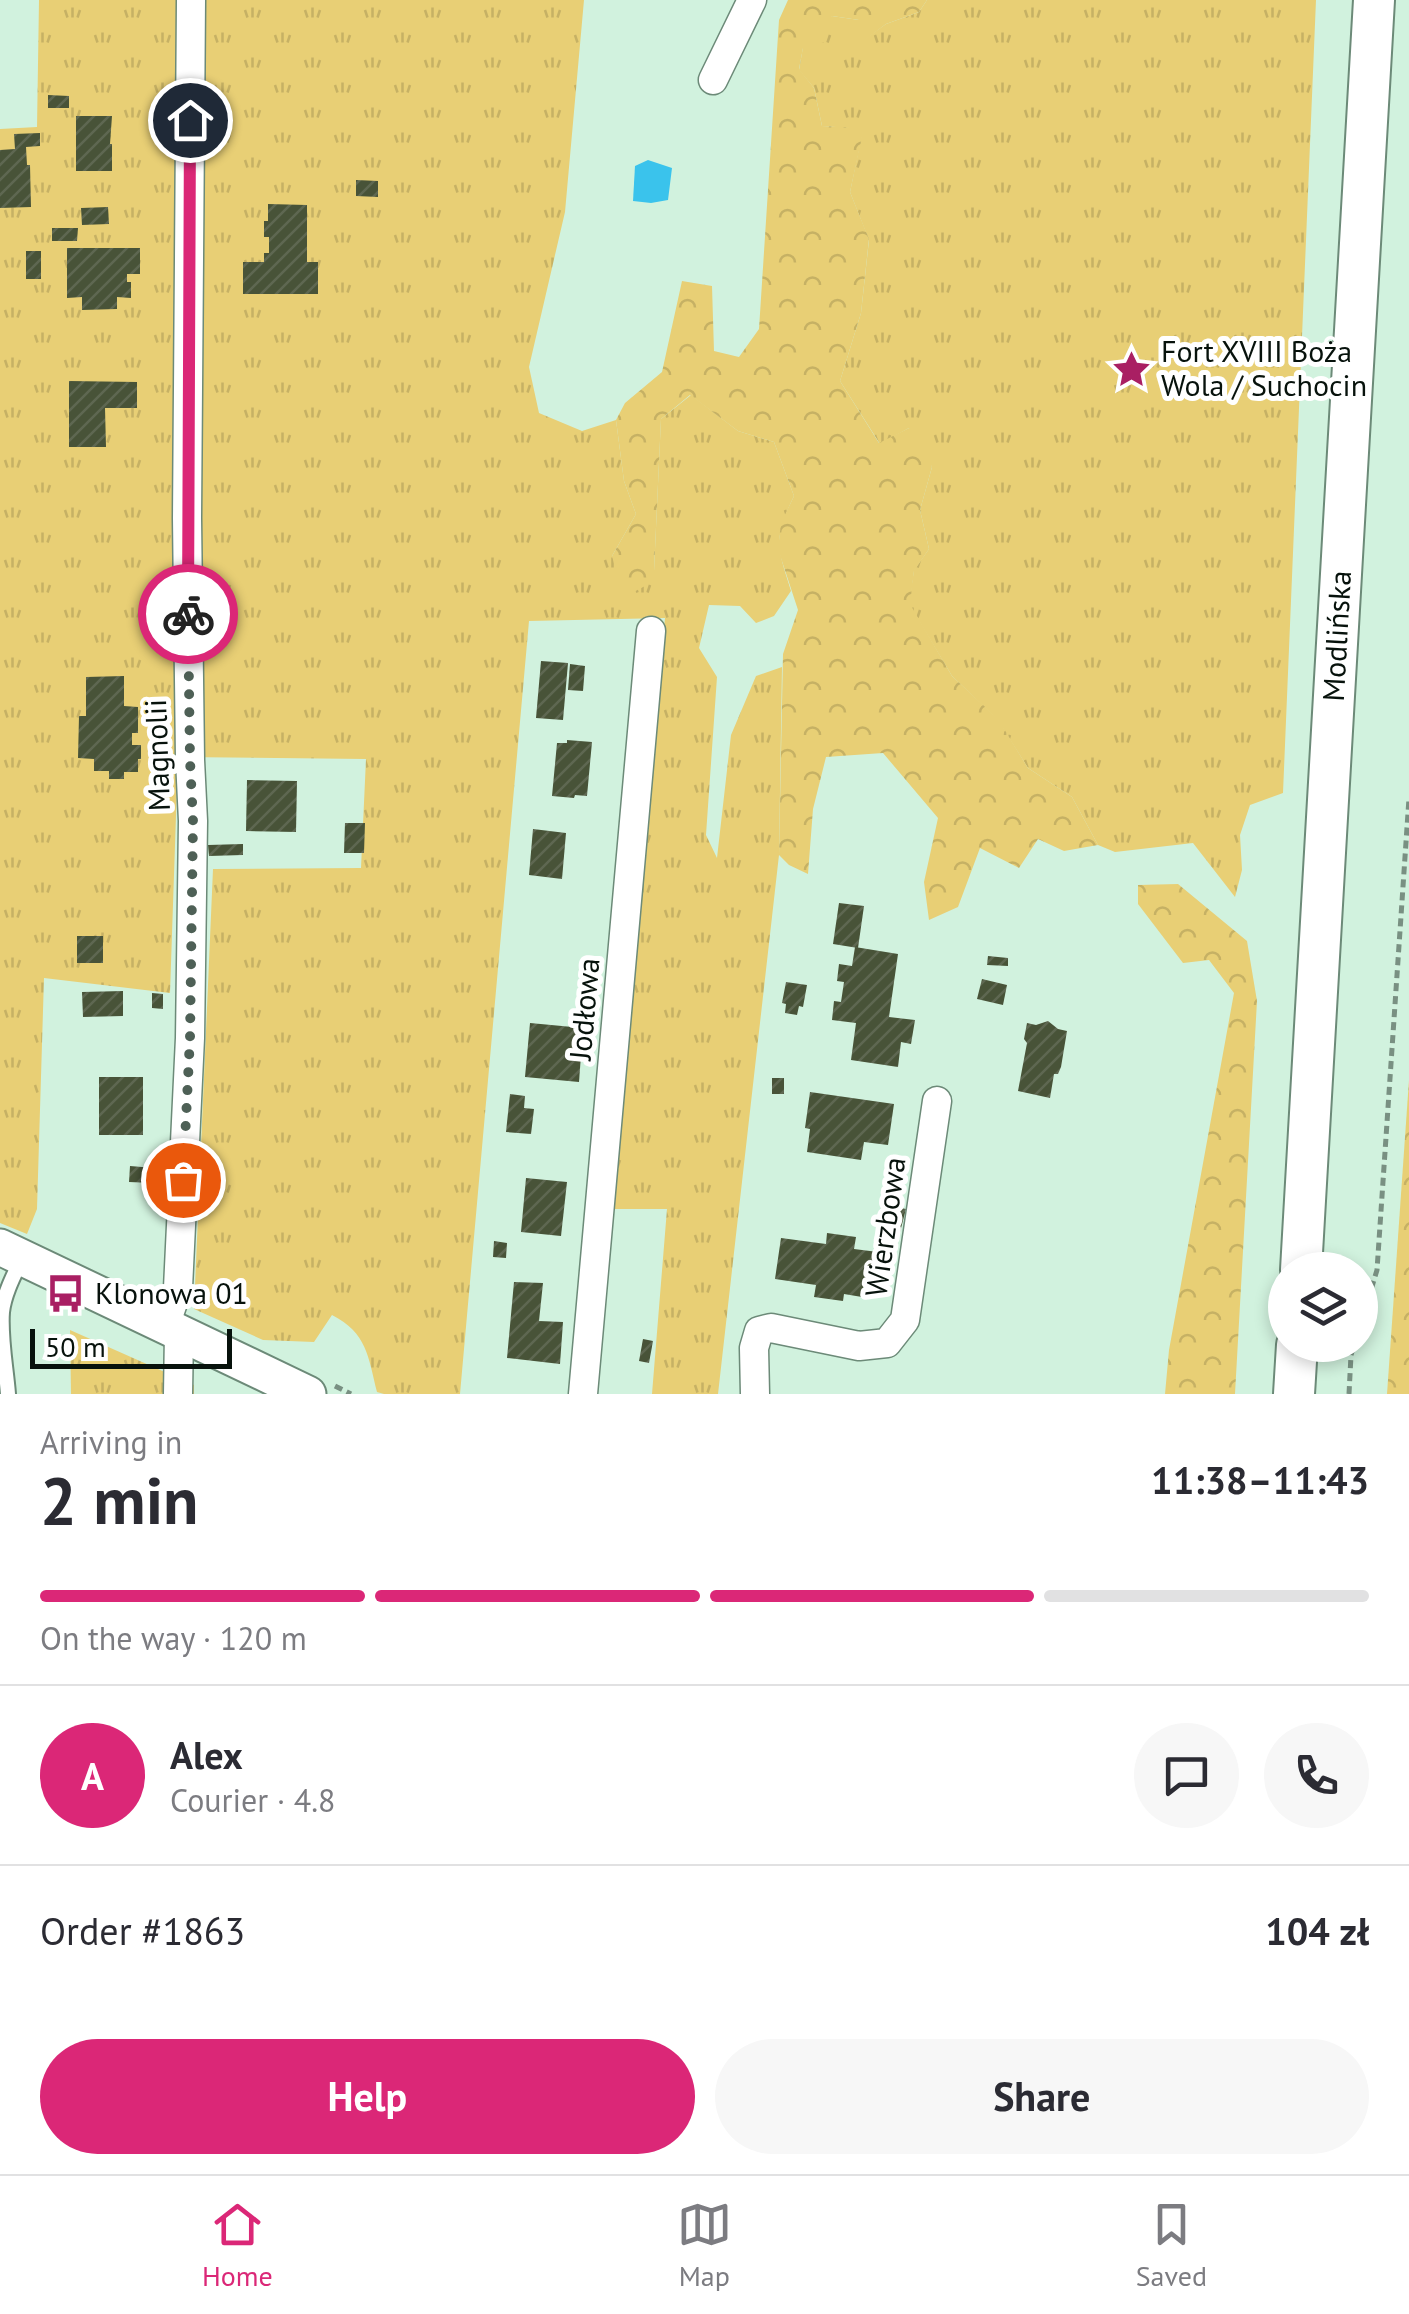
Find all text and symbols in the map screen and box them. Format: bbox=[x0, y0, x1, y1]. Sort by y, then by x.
pin bbox=[148, 78, 233, 163]
icon: home bbox=[163, 93, 218, 148]
place label: Fort XVIII Boża Wola / Suchocin bbox=[1161, 331, 1367, 404]
place icon: Fort XVIII Boża Wola / Suchocin bbox=[1110, 348, 1152, 390]
courier bbox=[138, 564, 238, 664]
street label: Modlińska bbox=[1313, 569, 1359, 703]
icon: bike bbox=[161, 587, 216, 642]
street label: Magnolii bbox=[135, 698, 178, 812]
street label: Jodłowa bbox=[559, 956, 607, 1064]
pin bbox=[141, 1138, 226, 1223]
icon: bag bbox=[156, 1153, 211, 1208]
street label: Wierzbowa bbox=[855, 1154, 914, 1299]
map controls bbox=[1268, 1252, 1378, 1362]
button: layers bbox=[1268, 1252, 1378, 1362]
bus stop icon: Klonowa 01 bbox=[44, 1273, 86, 1315]
place label: Klonowa 01 bbox=[95, 1273, 248, 1312]
scale bar bbox=[30, 1324, 232, 1368]
text: 50 m bbox=[45, 1328, 106, 1365]
text: Arriving in bbox=[40, 1421, 182, 1463]
text: 11:38–11:43 bbox=[1151, 1455, 1369, 1504]
text: 2 min bbox=[40, 1458, 199, 1542]
text: On the way · 120 m bbox=[40, 1617, 307, 1659]
button: chat bbox=[1134, 1723, 1239, 1828]
button: phone bbox=[1264, 1723, 1369, 1828]
text: Alex bbox=[170, 1730, 243, 1779]
text: A bbox=[81, 1751, 104, 1800]
text: Courier · 4.8 bbox=[170, 1779, 336, 1821]
text: Order #1863 bbox=[40, 1906, 245, 1955]
text: 104 zł bbox=[1265, 1906, 1369, 1955]
button: Help bbox=[40, 2039, 695, 2154]
button: Share bbox=[715, 2039, 1369, 2154]
tab: Home bbox=[202, 2197, 273, 2294]
tab: Map bbox=[677, 2197, 732, 2294]
tab: Saved bbox=[1136, 2197, 1207, 2294]

